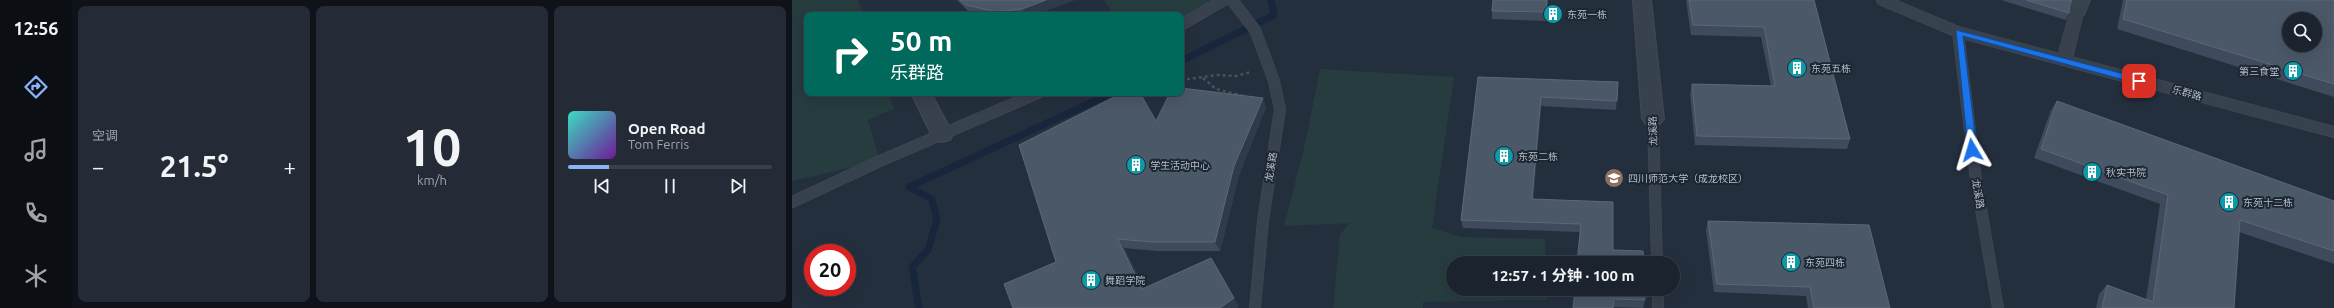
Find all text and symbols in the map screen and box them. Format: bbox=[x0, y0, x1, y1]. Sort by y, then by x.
building icon: 东苑一栋 bbox=[1542, 3, 1564, 25]
place label: 东苑一栋 bbox=[1567, 9, 1607, 20]
map controls bbox=[2282, 12, 2322, 52]
button: search bbox=[2282, 12, 2322, 52]
text: 12:56 bbox=[13, 18, 59, 38]
text: 50 m bbox=[890, 25, 952, 56]
icon: right bbox=[824, 28, 876, 80]
building icon: 东苑五栋 bbox=[1786, 57, 1808, 79]
building icon: 第三食堂 bbox=[2282, 60, 2304, 82]
text: 乐群路 bbox=[890, 62, 944, 82]
place label: 东苑五栋 bbox=[1811, 63, 1851, 74]
pin bbox=[2122, 64, 2156, 98]
place label: 第三食堂 bbox=[2239, 66, 2279, 77]
icon: arrive bbox=[2128, 70, 2150, 92]
icon: directions bbox=[22, 73, 50, 101]
street label: 乐群路 bbox=[2171, 84, 2203, 102]
street label: 龙溪路 bbox=[1647, 116, 1659, 146]
text: 10 bbox=[403, 118, 461, 176]
text: Open Road bbox=[628, 120, 705, 137]
text: 空调 bbox=[92, 128, 118, 142]
position arrow bbox=[1951, 129, 1993, 171]
icon: music bbox=[22, 136, 50, 164]
text: Tom Ferris bbox=[628, 137, 689, 151]
building icon: 东苑二栋 bbox=[1493, 145, 1515, 167]
text: 21.5° bbox=[160, 149, 228, 183]
street label: 龙溪路 bbox=[1263, 151, 1279, 183]
place label: 东苑二栋 bbox=[1518, 151, 1558, 162]
text: − bbox=[92, 154, 104, 179]
text: + bbox=[284, 154, 296, 179]
building icon: 学生活动中心 bbox=[1125, 154, 1147, 176]
place label: 学生活动中心 bbox=[1150, 160, 1210, 171]
building icon: 秋实书院 bbox=[2081, 161, 2103, 183]
school or university icon: 四川师范大学（成龙校区） bbox=[1603, 167, 1625, 189]
place label: 秋实书院 bbox=[2106, 167, 2146, 178]
text: km/h bbox=[417, 173, 447, 187]
place label: 四川师范大学（成龙校区） bbox=[1628, 173, 1748, 184]
icon: previous bbox=[591, 175, 613, 197]
icon: pause bbox=[659, 175, 681, 197]
icon: next bbox=[727, 175, 749, 197]
street label: 龙溪路 bbox=[1970, 178, 1986, 210]
building icon: 东苑十二栋 bbox=[2218, 191, 2240, 213]
place label: 东苑十二栋 bbox=[2243, 197, 2293, 208]
icon: phone bbox=[22, 199, 50, 227]
speed limit sign: 20 bbox=[804, 244, 856, 296]
building icon: 东苑四栋 bbox=[1780, 251, 1802, 273]
place label: 东苑四栋 bbox=[1805, 257, 1845, 268]
icon: climate bbox=[22, 262, 50, 290]
text: 12:57 · 1 分钟 · 100 m bbox=[1491, 267, 1635, 284]
building icon: 舞蹈学院 bbox=[1080, 269, 1102, 291]
place label: 舞蹈学院 bbox=[1105, 275, 1145, 286]

